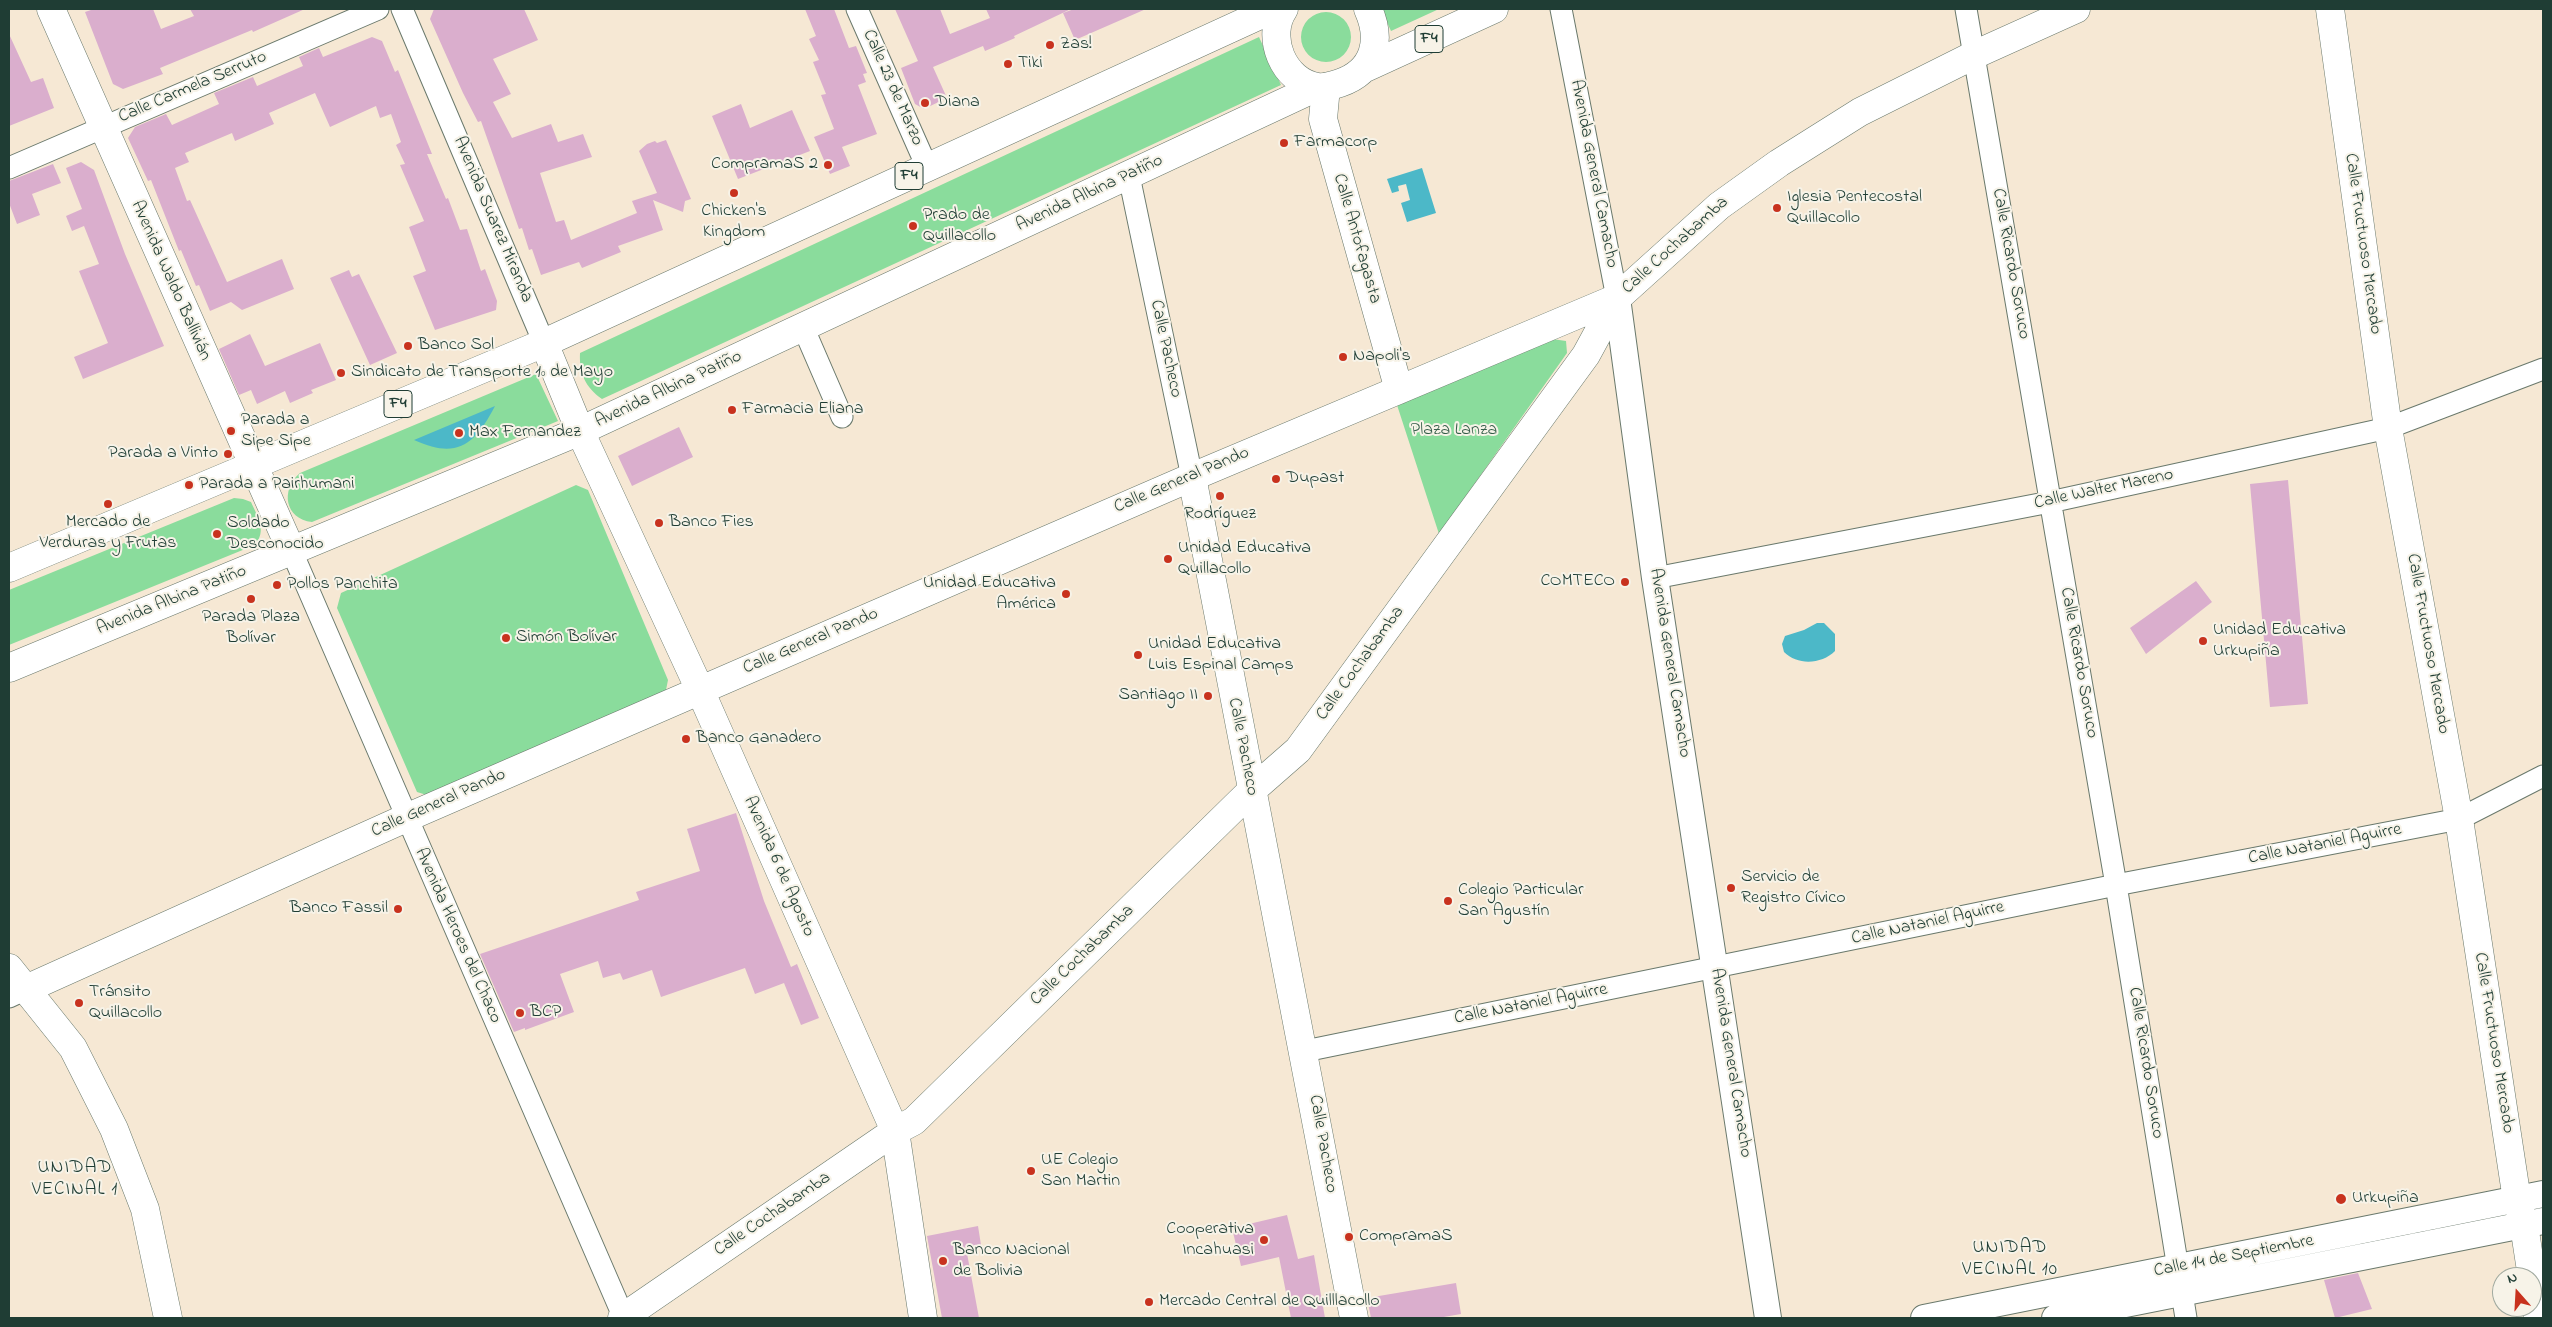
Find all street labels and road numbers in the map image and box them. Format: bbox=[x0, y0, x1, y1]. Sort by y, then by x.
road number: F4 bbox=[1415, 26, 1443, 52]
street label: Calle 23 de Marzo bbox=[857, 27, 927, 149]
street label: Calle Carmela Serruto bbox=[116, 47, 270, 129]
street label: Avenida General Camacho bbox=[1564, 78, 1622, 270]
street label: Avenida Suarez Miranda bbox=[447, 134, 537, 306]
street label: Avenida Albina Patiño bbox=[1013, 150, 1167, 238]
street label: Calle Fructuoso Mercado bbox=[2339, 152, 2385, 336]
road number: F4 bbox=[895, 162, 923, 190]
street label: Calle Antofagasta bbox=[1327, 171, 1385, 307]
street label: Calle Ricardo Soruco bbox=[1986, 187, 2034, 341]
street label: Calle Cochabamba bbox=[1618, 192, 1734, 300]
street label: Avenida Waldo Ballivián bbox=[125, 198, 215, 364]
street label: Calle Pacheco bbox=[1144, 298, 1186, 400]
street label: Avenida Albina Patiño bbox=[592, 346, 746, 434]
road number: F4 bbox=[384, 390, 412, 418]
street label: Calle General Pando bbox=[1111, 443, 1253, 519]
street label: Calle Walter Mareno bbox=[2032, 465, 2176, 515]
street label: Calle Fructuoso Mercado bbox=[2401, 552, 2453, 736]
street label: Avenida Albina Patiño bbox=[94, 561, 250, 641]
street label: Avenida General Camacho bbox=[1643, 567, 1695, 759]
street label: Calle Ricardo Soruco bbox=[2054, 586, 2102, 740]
street label: Calle Cochabamba bbox=[1312, 603, 1410, 725]
street label: Calle General Pando bbox=[740, 604, 882, 680]
street label: Calle Pacheco bbox=[1222, 696, 1262, 798]
street label: Calle General Pando bbox=[368, 765, 510, 843]
street label: Avenida 6 de Agosto bbox=[737, 793, 819, 941]
street label: Calle Nataniel Aguirre bbox=[2247, 820, 2403, 870]
street label: Avenida Heroes del Chaco bbox=[409, 845, 505, 1027]
street label: Calle Nataniel Aguirre bbox=[1850, 897, 2006, 951]
street label: Calle Cochabamba bbox=[1027, 901, 1139, 1011]
street label: Calle Fructuoso Mercado bbox=[2468, 951, 2518, 1135]
street label: Avenida General Camacho bbox=[1704, 967, 1756, 1159]
street label: Calle Nataniel Aguirre bbox=[1453, 980, 1609, 1030]
street label: Calle Ricardo Soruco bbox=[2122, 986, 2168, 1140]
street label: Calle Pacheco bbox=[1303, 1093, 1341, 1195]
street label: Calle Cochabamba bbox=[711, 1168, 835, 1262]
street label: Calle 14 de Septiembre bbox=[2152, 1231, 2316, 1283]

